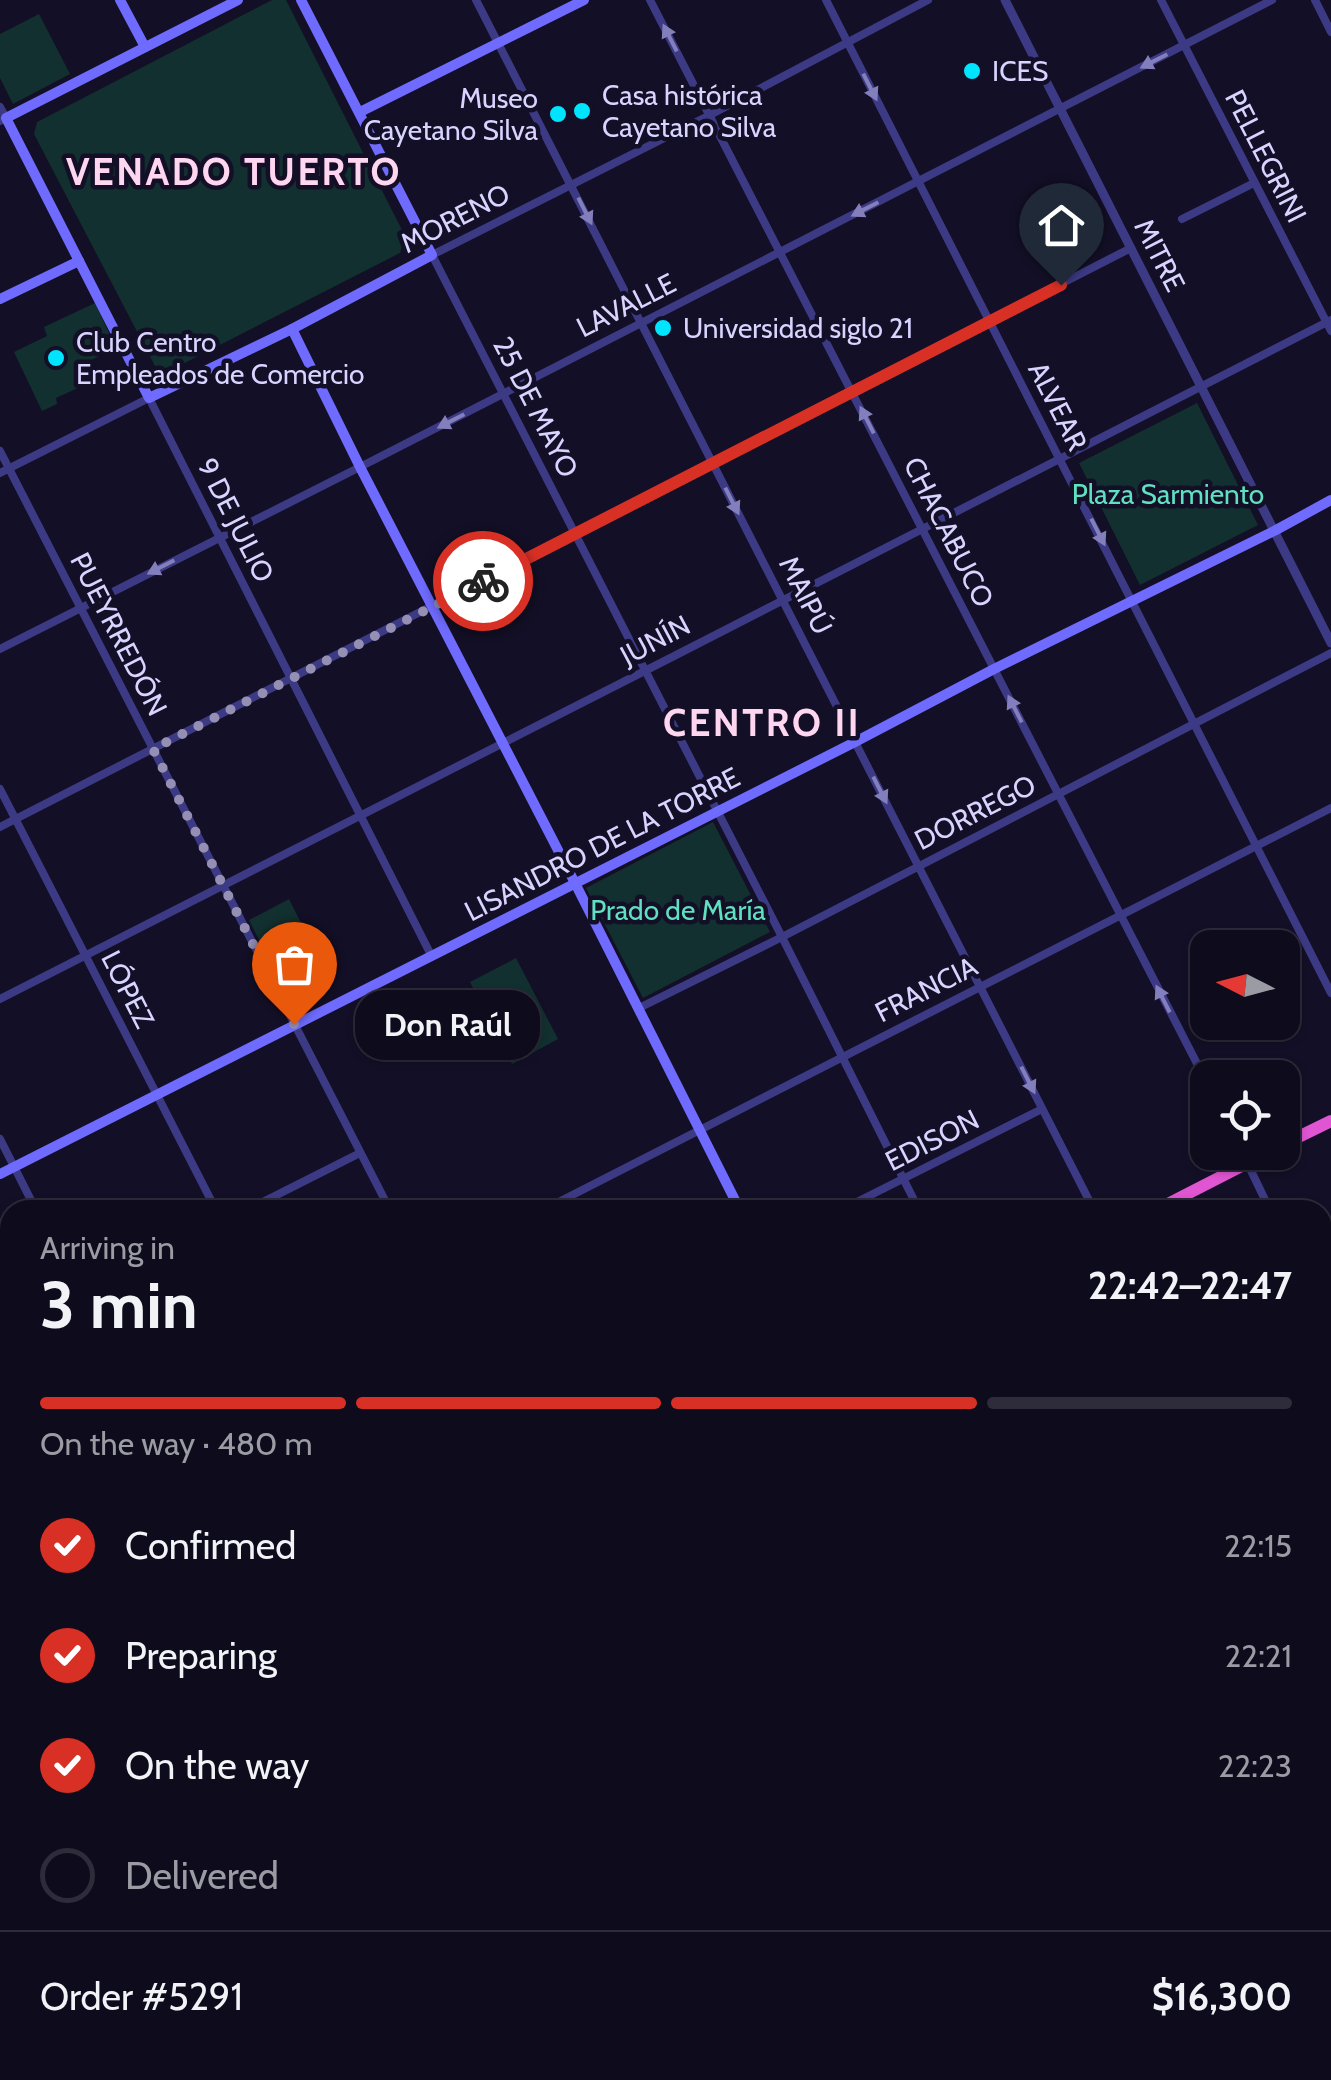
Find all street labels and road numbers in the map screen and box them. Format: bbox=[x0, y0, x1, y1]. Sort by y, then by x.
street label: PELLEGRINI bbox=[1218, 84, 1314, 228]
street label: MORENO bbox=[395, 176, 515, 260]
street label: MITRE bbox=[1127, 213, 1193, 297]
street label: LAVALLE bbox=[571, 266, 681, 344]
street label: 25 DE MAYO bbox=[486, 331, 586, 483]
street label: ALVEAR bbox=[1021, 356, 1095, 456]
street label: CHACABUCO bbox=[897, 451, 1001, 613]
street label: 9 DE JULIO bbox=[190, 452, 282, 588]
street label: PUEYRREDÓN bbox=[63, 547, 175, 721]
street label: MAIPÚ bbox=[772, 550, 840, 640]
street label: JUNÍN bbox=[613, 608, 696, 673]
street label: LISANDRO DE LA TORRE bbox=[459, 760, 745, 928]
street label: DORREGO bbox=[909, 767, 1041, 857]
street label: LÓPEZ bbox=[94, 945, 162, 1034]
street label: FRANCIA bbox=[869, 949, 983, 1029]
street label: EDISON bbox=[879, 1102, 985, 1178]

